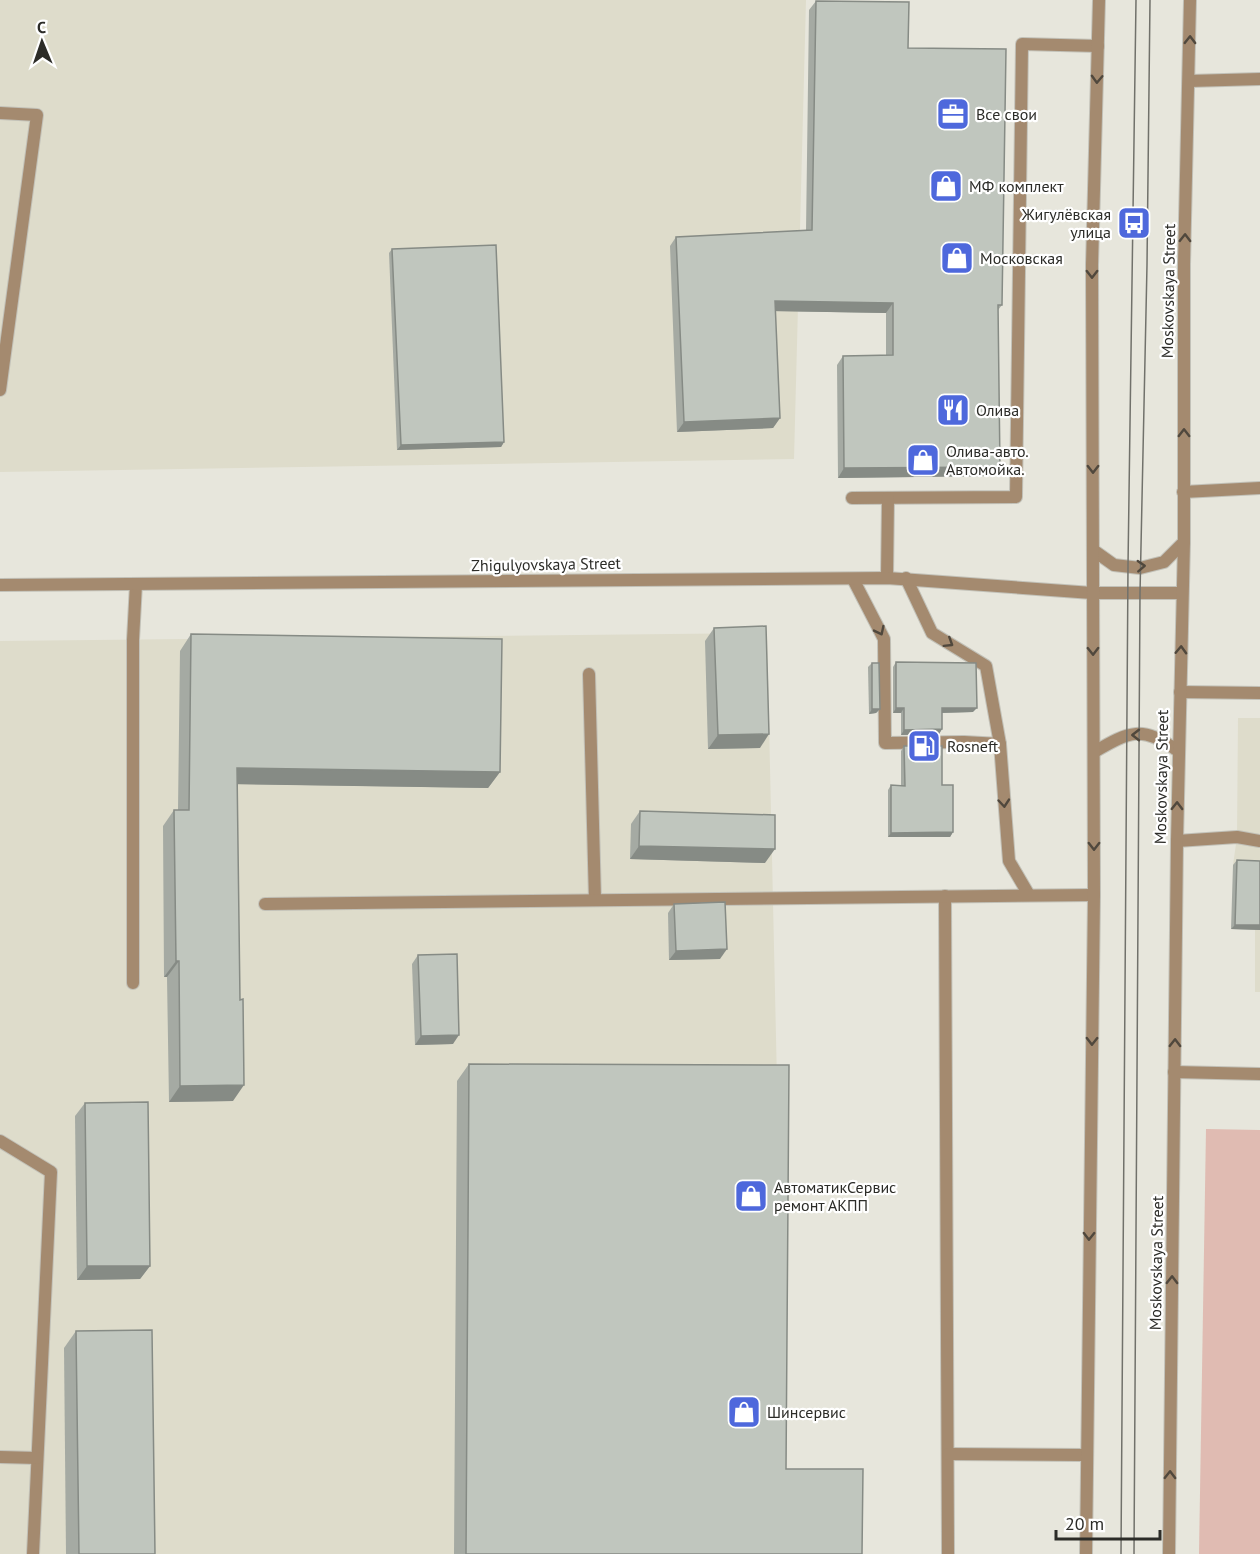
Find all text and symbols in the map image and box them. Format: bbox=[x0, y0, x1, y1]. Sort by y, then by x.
north arrow bbox=[12, 12, 72, 72]
text: С bbox=[37, 17, 46, 37]
one-way arrow bbox=[1183, 36, 1196, 45]
one-way arrow bbox=[1091, 75, 1104, 84]
office icon: Все свои bbox=[935, 96, 971, 132]
place label: Все свои bbox=[976, 104, 1037, 124]
shop icon: МФ комплект bbox=[928, 168, 964, 204]
place label: МФ комплект bbox=[969, 176, 1064, 196]
place label: Жигулёвская улица bbox=[1021, 204, 1111, 242]
bus stop icon: Жигулёвская улица bbox=[1116, 205, 1152, 241]
street label: Moskovskaya Street bbox=[1157, 223, 1179, 358]
one-way arrow bbox=[1179, 234, 1191, 243]
shop icon: Московская bbox=[939, 240, 975, 276]
place label: Московская bbox=[980, 248, 1063, 268]
one-way arrow bbox=[1086, 270, 1099, 279]
restaurant icon: Олива bbox=[935, 392, 971, 428]
place label: Олива bbox=[976, 400, 1019, 420]
one-way arrow bbox=[1178, 429, 1190, 438]
place label: Олива-авто. Автомойка. bbox=[946, 441, 1029, 479]
shop icon: Олива-авто. Автомойка. bbox=[905, 442, 941, 478]
one-way arrow bbox=[1087, 465, 1099, 474]
street label: Zhigulyovskaya Street bbox=[471, 553, 622, 575]
one-way arrow bbox=[1136, 560, 1146, 573]
one-way arrow bbox=[872, 624, 884, 635]
one-way arrow bbox=[942, 636, 953, 647]
one-way arrow bbox=[1174, 646, 1187, 655]
one-way arrow bbox=[1087, 647, 1099, 656]
street label: Moskovskaya Street bbox=[1150, 709, 1172, 844]
fuel station icon: Rosneft bbox=[906, 728, 942, 764]
one-way arrow bbox=[1132, 729, 1141, 741]
place label: Rosneft bbox=[947, 736, 999, 756]
one-way arrow bbox=[997, 798, 1010, 807]
one-way arrow bbox=[1171, 801, 1183, 810]
one-way arrow bbox=[1088, 842, 1100, 851]
one-way arrow bbox=[1086, 1037, 1098, 1046]
one-way arrow bbox=[1169, 1038, 1181, 1047]
place label: АвтоматикСервис ремонт АКПП bbox=[774, 1177, 896, 1215]
shop icon: АвтоматикСервис ремонт АКПП bbox=[733, 1178, 769, 1214]
street label: Moskovskaya Street bbox=[1145, 1195, 1167, 1330]
one-way arrow bbox=[1083, 1232, 1095, 1241]
one-way arrow bbox=[1166, 1275, 1178, 1284]
shop icon: Шинсервис bbox=[726, 1394, 762, 1430]
place label: Шинсервис bbox=[767, 1402, 846, 1422]
one-way arrow bbox=[1164, 1470, 1176, 1479]
scale bar bbox=[1056, 1503, 1160, 1541]
text: 20 m bbox=[1065, 1512, 1104, 1535]

